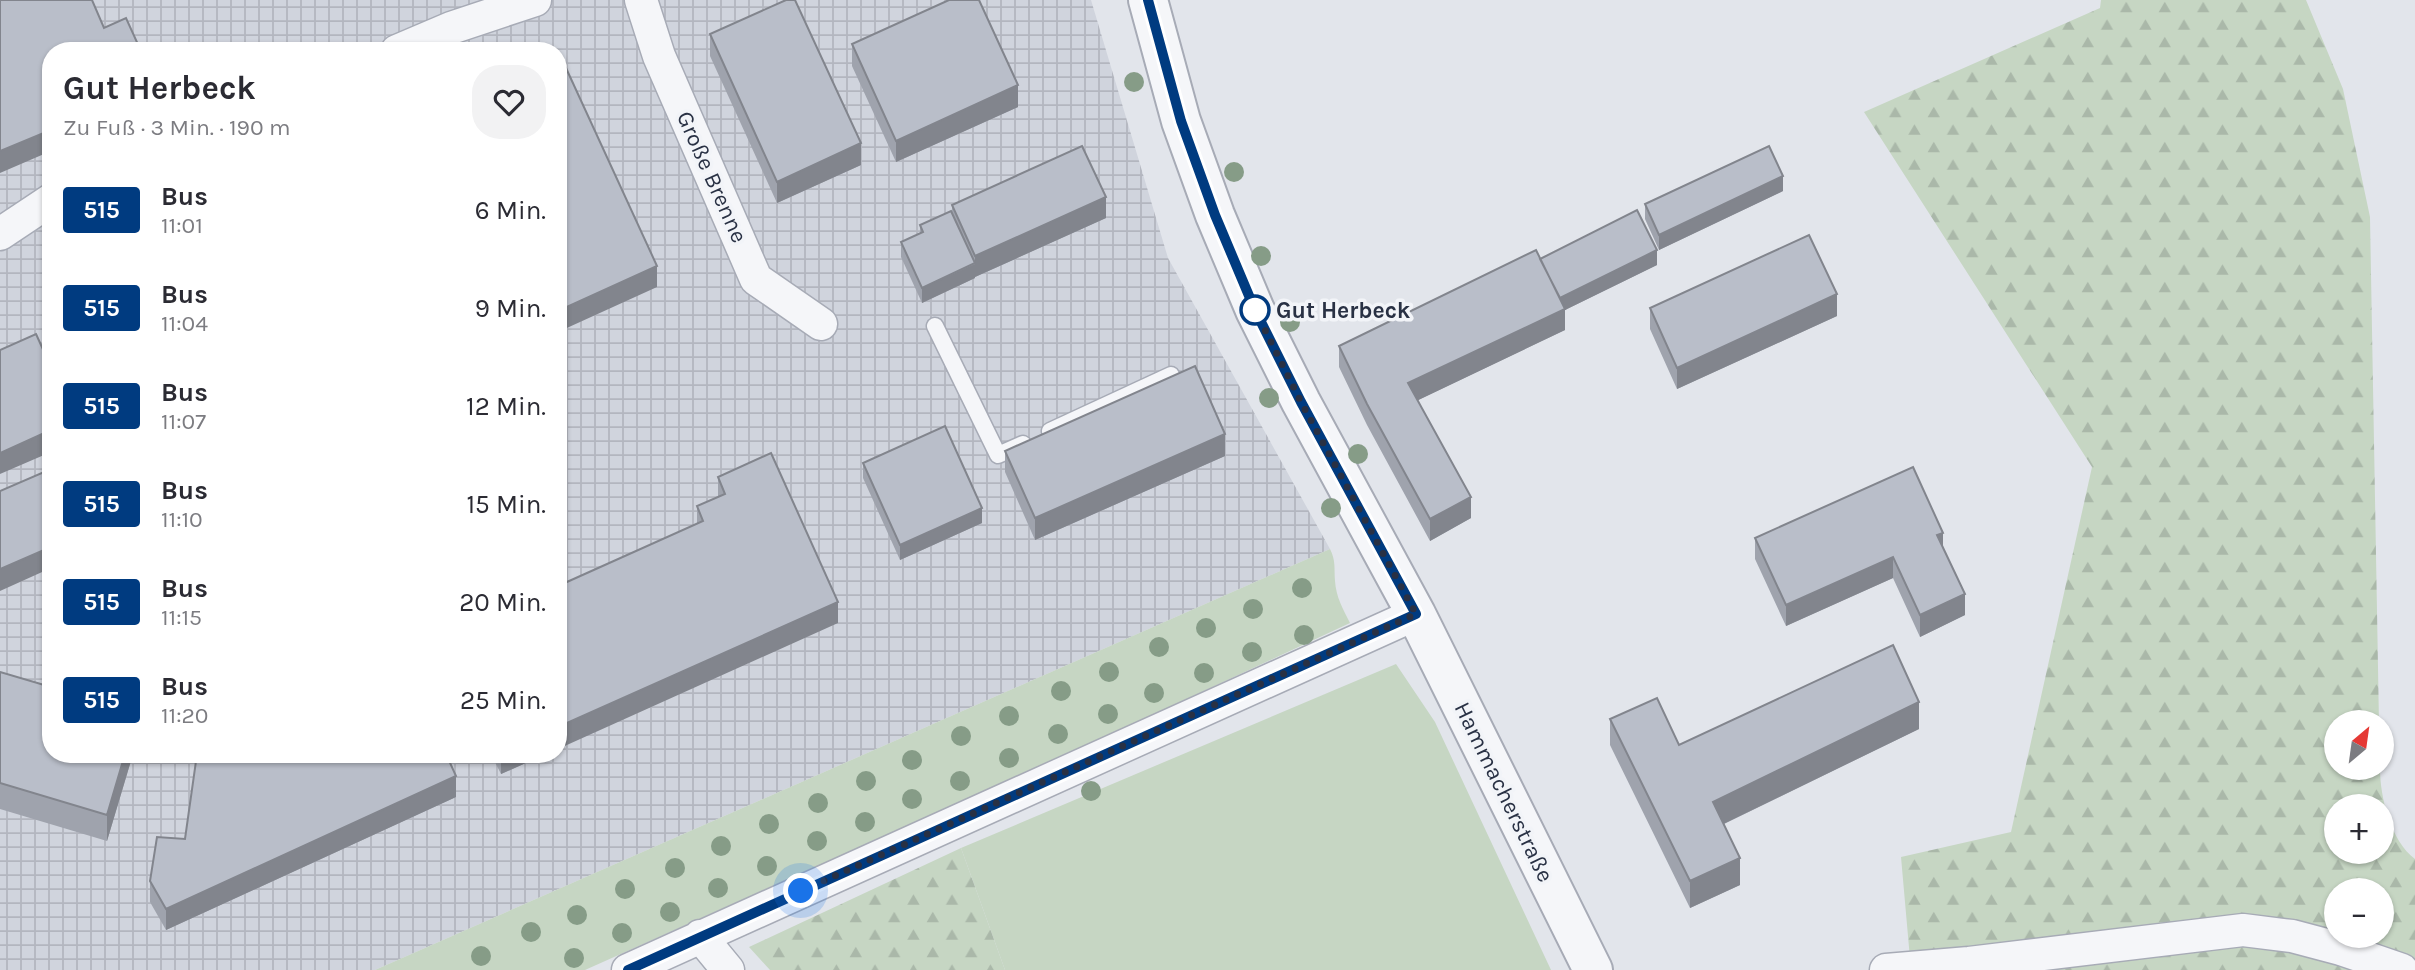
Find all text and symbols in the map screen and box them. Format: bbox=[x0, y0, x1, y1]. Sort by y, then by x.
button: heart bbox=[472, 65, 546, 139]
text: Gut Herbeck bbox=[63, 69, 256, 107]
street label: Große Brenne bbox=[671, 107, 753, 247]
text: Zu Fuß · 3 Min. · 190 m bbox=[63, 114, 291, 141]
text: Bus bbox=[161, 181, 208, 212]
text: 6 Min. bbox=[475, 195, 546, 226]
text: 515 bbox=[83, 196, 120, 224]
text: 11:01 bbox=[161, 212, 203, 239]
text: Bus bbox=[161, 279, 208, 310]
text: 9 Min. bbox=[475, 293, 546, 324]
text: 515 bbox=[83, 294, 120, 322]
marker: Gut Herbeck bbox=[1240, 295, 1270, 325]
place label: Gut Herbeck bbox=[1276, 297, 1411, 324]
text: 11:04 bbox=[161, 310, 208, 337]
text: Bus bbox=[161, 377, 208, 408]
text: 12 Min. bbox=[466, 391, 546, 422]
text: 515 bbox=[83, 392, 120, 420]
text: 11:07 bbox=[161, 408, 206, 435]
text: Bus bbox=[161, 475, 208, 506]
text: 15 Min. bbox=[466, 489, 546, 520]
text: 515 bbox=[83, 490, 120, 518]
text: 11:10 bbox=[161, 506, 203, 533]
text: Bus bbox=[161, 573, 208, 604]
text: 20 Min. bbox=[459, 587, 546, 618]
text: 515 bbox=[83, 588, 120, 616]
text: 11:15 bbox=[161, 604, 202, 631]
text: Bus bbox=[161, 671, 208, 702]
text: 25 Min. bbox=[460, 685, 546, 716]
text: 515 bbox=[83, 686, 120, 714]
street label: Hammacherstraße bbox=[1449, 697, 1559, 887]
text: 11:20 bbox=[161, 702, 208, 729]
north arrow bbox=[2324, 710, 2394, 780]
map controls bbox=[2324, 710, 2394, 948]
button: + bbox=[2324, 794, 2394, 864]
your location bbox=[783, 873, 818, 908]
button: − bbox=[2324, 878, 2394, 948]

